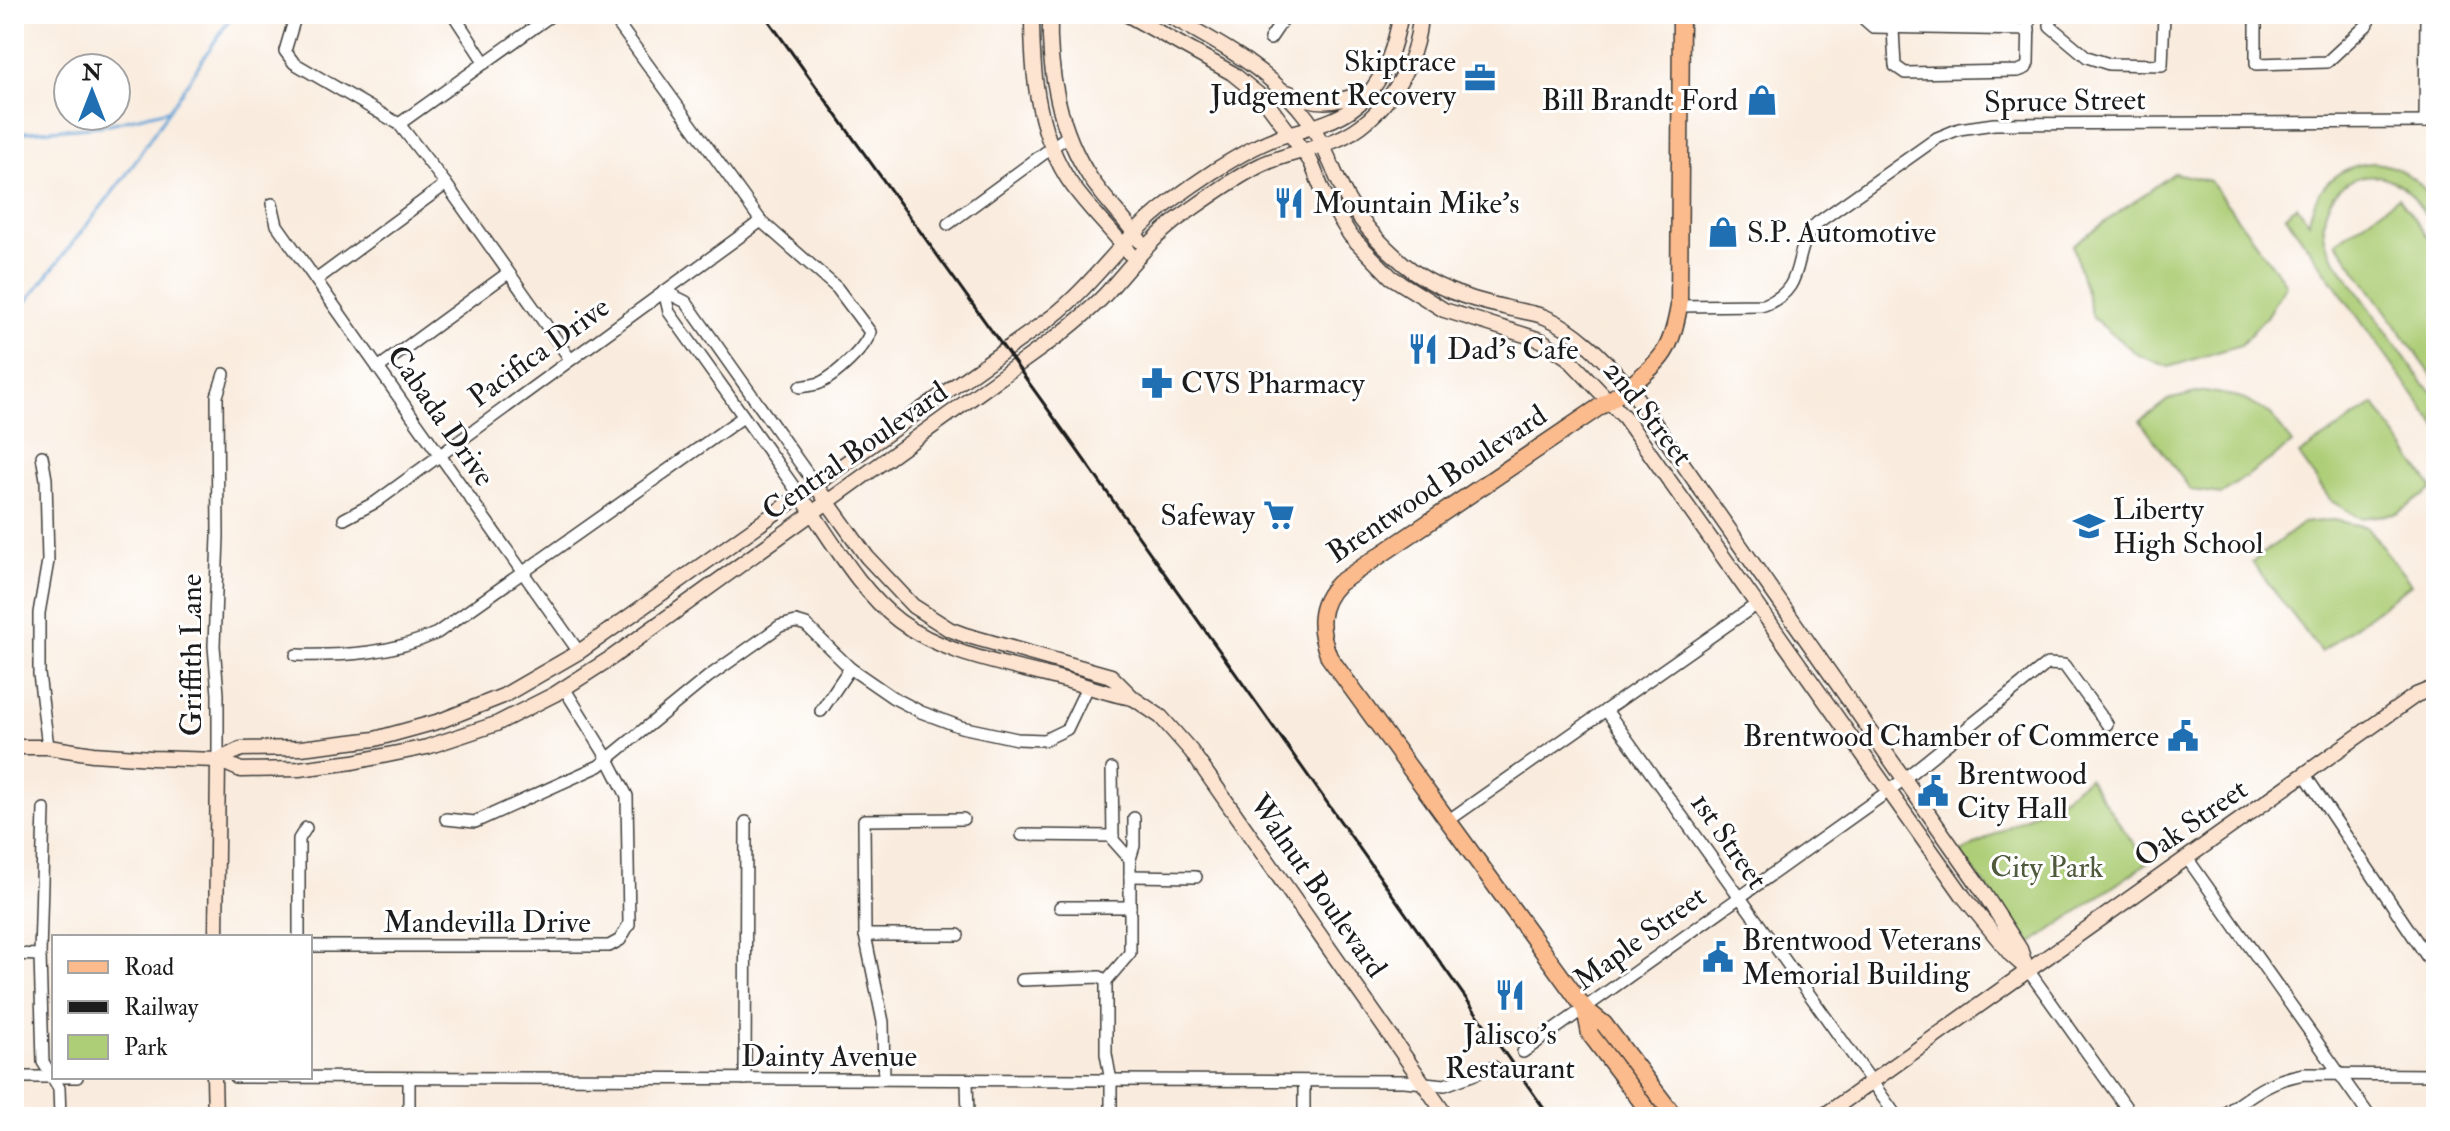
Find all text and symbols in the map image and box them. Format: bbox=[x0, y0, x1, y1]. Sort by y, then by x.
place label: Skiptrace Judgement Recovery bbox=[1209, 43, 1457, 114]
north arrow bbox=[52, 52, 132, 132]
text: N bbox=[81, 59, 102, 87]
office icon: Skiptrace Judgement Recovery bbox=[1463, 61, 1497, 95]
street label: Spruce Street bbox=[1984, 81, 2146, 121]
place label: Bill Brandt Ford bbox=[1541, 82, 1738, 119]
shop icon: Bill Brandt Ford bbox=[1745, 83, 1779, 117]
place label: Mountain Mike's bbox=[1313, 185, 1519, 222]
restaurant icon: Mountain Mike's bbox=[1272, 186, 1306, 220]
place label: S.P. Automotive bbox=[1747, 214, 1936, 251]
shop icon: S.P. Automotive bbox=[1706, 215, 1740, 249]
street label: Pacifica Drive bbox=[461, 288, 617, 416]
place label: Dad's Cafe bbox=[1447, 331, 1579, 368]
restaurant icon: Dad's Cafe bbox=[1406, 332, 1440, 366]
street label: Cabada Drive bbox=[379, 338, 503, 494]
street label: 2nd Street bbox=[1595, 353, 1701, 473]
place label: CVS Pharmacy bbox=[1181, 365, 1366, 402]
pharmacy icon: CVS Pharmacy bbox=[1140, 366, 1174, 400]
street label: Central Boulevard bbox=[755, 373, 955, 529]
street label: Brentwood Boulevard bbox=[1320, 397, 1554, 571]
place label: Liberty High School bbox=[2113, 491, 2264, 562]
place label: Safeway bbox=[1160, 497, 1256, 534]
supermarket icon: Safeway bbox=[1262, 498, 1296, 532]
school or university icon: Liberty High School bbox=[2072, 509, 2106, 543]
street label: Griffith Lane bbox=[173, 574, 210, 736]
place label: Brentwood Chamber of Commerce bbox=[1743, 718, 2159, 755]
public building icon: Brentwood Chamber of Commerce bbox=[2166, 719, 2200, 753]
place label: Brentwood City Hall bbox=[1957, 756, 2087, 827]
street label: Oak Street bbox=[2127, 770, 2255, 875]
public building icon: Brentwood City Hall bbox=[1916, 774, 1950, 808]
street label: Walnut Boulevard bbox=[1241, 786, 1395, 985]
street label: 1st Street bbox=[1682, 786, 1776, 897]
park label: City Park bbox=[1990, 849, 2104, 886]
street label: Maple Street bbox=[1566, 877, 1714, 998]
street label: Mandevilla Drive bbox=[383, 904, 591, 941]
place label: Brentwood Veterans Memorial Building bbox=[1742, 922, 1981, 993]
legend bbox=[52, 935, 312, 1079]
public building icon: Brentwood Veterans Memorial Building bbox=[1701, 940, 1735, 974]
text: Road bbox=[124, 952, 174, 983]
restaurant icon: Jalisco's Restaurant bbox=[1493, 978, 1527, 1012]
text: Railway bbox=[124, 992, 199, 1023]
place label: Jalisco's Restaurant bbox=[1445, 1016, 1575, 1087]
text: Park bbox=[124, 1032, 168, 1063]
street label: Dainty Avenue bbox=[741, 1038, 917, 1075]

